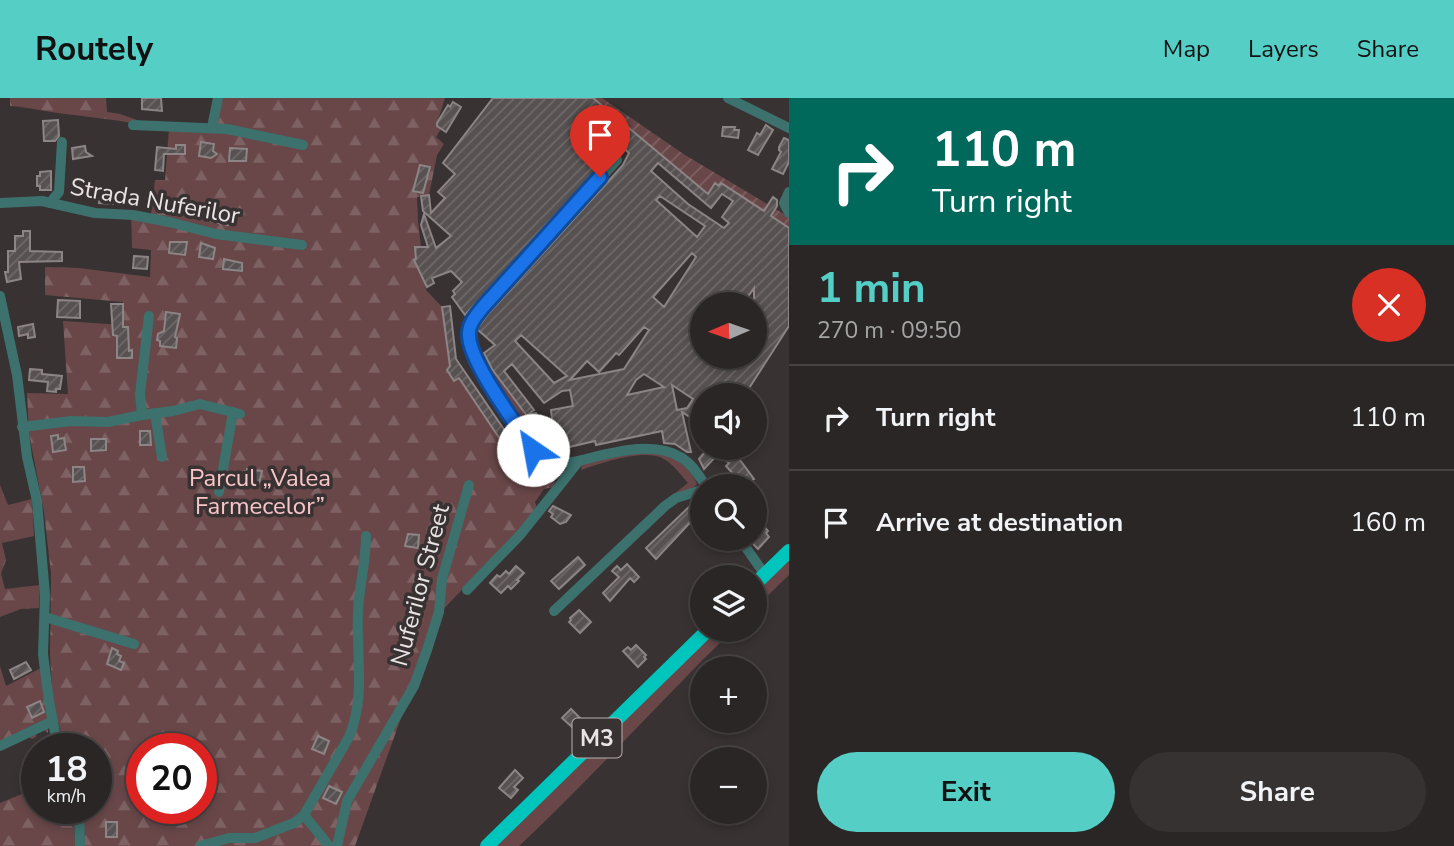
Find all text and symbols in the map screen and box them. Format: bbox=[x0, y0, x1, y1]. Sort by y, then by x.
text: Routely bbox=[35, 27, 153, 72]
text: Map bbox=[1163, 33, 1210, 65]
text: Layers bbox=[1248, 33, 1319, 65]
text: Share bbox=[1357, 33, 1419, 65]
pin bbox=[570, 105, 630, 177]
icon: arrive bbox=[581, 116, 619, 154]
text: 110 m bbox=[932, 116, 1076, 183]
icon: right bbox=[817, 126, 908, 217]
street label: Strada Nuferilor bbox=[68, 170, 243, 232]
text: Turn right bbox=[932, 180, 1072, 223]
text: 1 min bbox=[817, 260, 926, 317]
button: close bbox=[1352, 268, 1426, 342]
north arrow bbox=[690, 292, 766, 369]
map controls bbox=[690, 292, 767, 824]
text: 270 m · 09:50 bbox=[817, 315, 962, 346]
button: sound bbox=[690, 383, 767, 460]
icon: right bbox=[817, 399, 855, 437]
text: Turn right bbox=[876, 400, 995, 435]
text: 110 m bbox=[1350, 400, 1426, 435]
position arrow bbox=[496, 413, 570, 487]
park label: Parcul „Valea Farmecelor” bbox=[189, 462, 331, 522]
button: search bbox=[690, 474, 767, 551]
street label: Nuferilor Street bbox=[383, 500, 457, 669]
icon: arrive bbox=[817, 504, 855, 542]
text: Arrive at destination bbox=[876, 505, 1123, 540]
text: 160 m bbox=[1350, 505, 1426, 540]
button: layers bbox=[690, 565, 767, 642]
button: + bbox=[690, 656, 767, 733]
road number: M3 bbox=[572, 718, 622, 758]
speed limit sign: 20 bbox=[126, 733, 217, 824]
text: 18 bbox=[45, 746, 88, 793]
button: − bbox=[690, 747, 767, 824]
button: Exit bbox=[817, 752, 1115, 832]
button: Share bbox=[1129, 752, 1426, 832]
text: km/h bbox=[47, 784, 86, 808]

